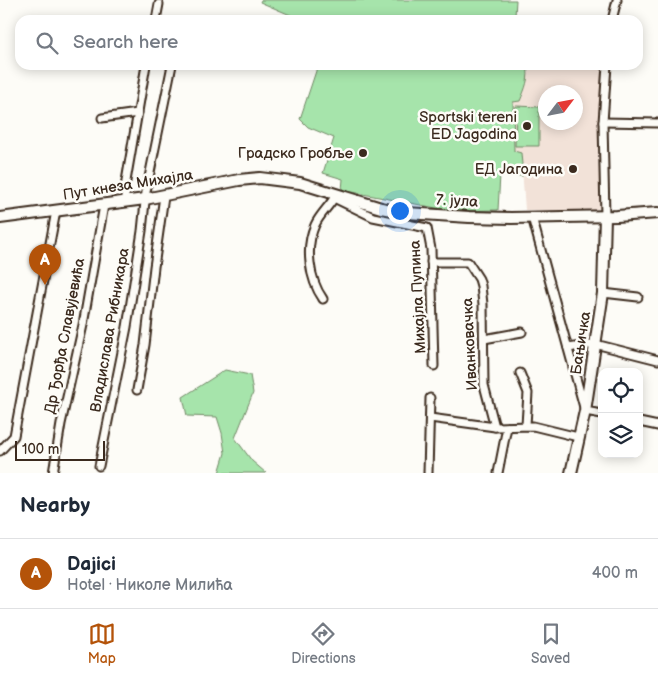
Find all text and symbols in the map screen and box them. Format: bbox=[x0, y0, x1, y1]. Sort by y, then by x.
search box bbox=[15, 15, 643, 70]
icon: search bbox=[33, 29, 61, 57]
text: Search here bbox=[73, 31, 178, 54]
north arrow bbox=[538, 85, 583, 130]
place label: Sportski tereni ED Jagodina bbox=[419, 108, 517, 144]
marker: Sportski tereni ED Jagodina bbox=[521, 120, 533, 132]
place label: Градско Гробље bbox=[238, 144, 353, 163]
marker: Градско Гробље bbox=[357, 147, 369, 159]
place label: ЕД Јагодина bbox=[475, 160, 563, 179]
marker: ЕД Јагодина bbox=[567, 163, 579, 175]
street label: Пут кнеза Михајла bbox=[62, 165, 194, 205]
street label: 7. јула bbox=[435, 190, 479, 212]
your location bbox=[387, 198, 413, 224]
street label: Михајла Пупина bbox=[406, 240, 430, 354]
pin: A bbox=[29, 244, 61, 285]
street label: Владислава Рибникара bbox=[86, 246, 134, 414]
street label: Др Ђорђа Славујевића bbox=[41, 256, 89, 416]
street label: Иванковачка bbox=[458, 297, 482, 391]
street label: Бањичка bbox=[567, 310, 595, 376]
map controls bbox=[598, 368, 643, 458]
button: locate bbox=[598, 368, 643, 413]
button: layers bbox=[598, 413, 643, 458]
scale bar bbox=[15, 438, 105, 461]
text: 100 m bbox=[22, 441, 59, 458]
text: Nearby bbox=[20, 493, 90, 518]
text: Dajici bbox=[67, 553, 116, 576]
text: A bbox=[31, 564, 41, 583]
text: 400 m bbox=[592, 564, 638, 583]
text: Hotel · Николе Милића bbox=[67, 576, 233, 595]
tab: Map bbox=[88, 620, 116, 667]
tab: Directions bbox=[291, 620, 356, 667]
tab: Saved bbox=[531, 620, 570, 667]

